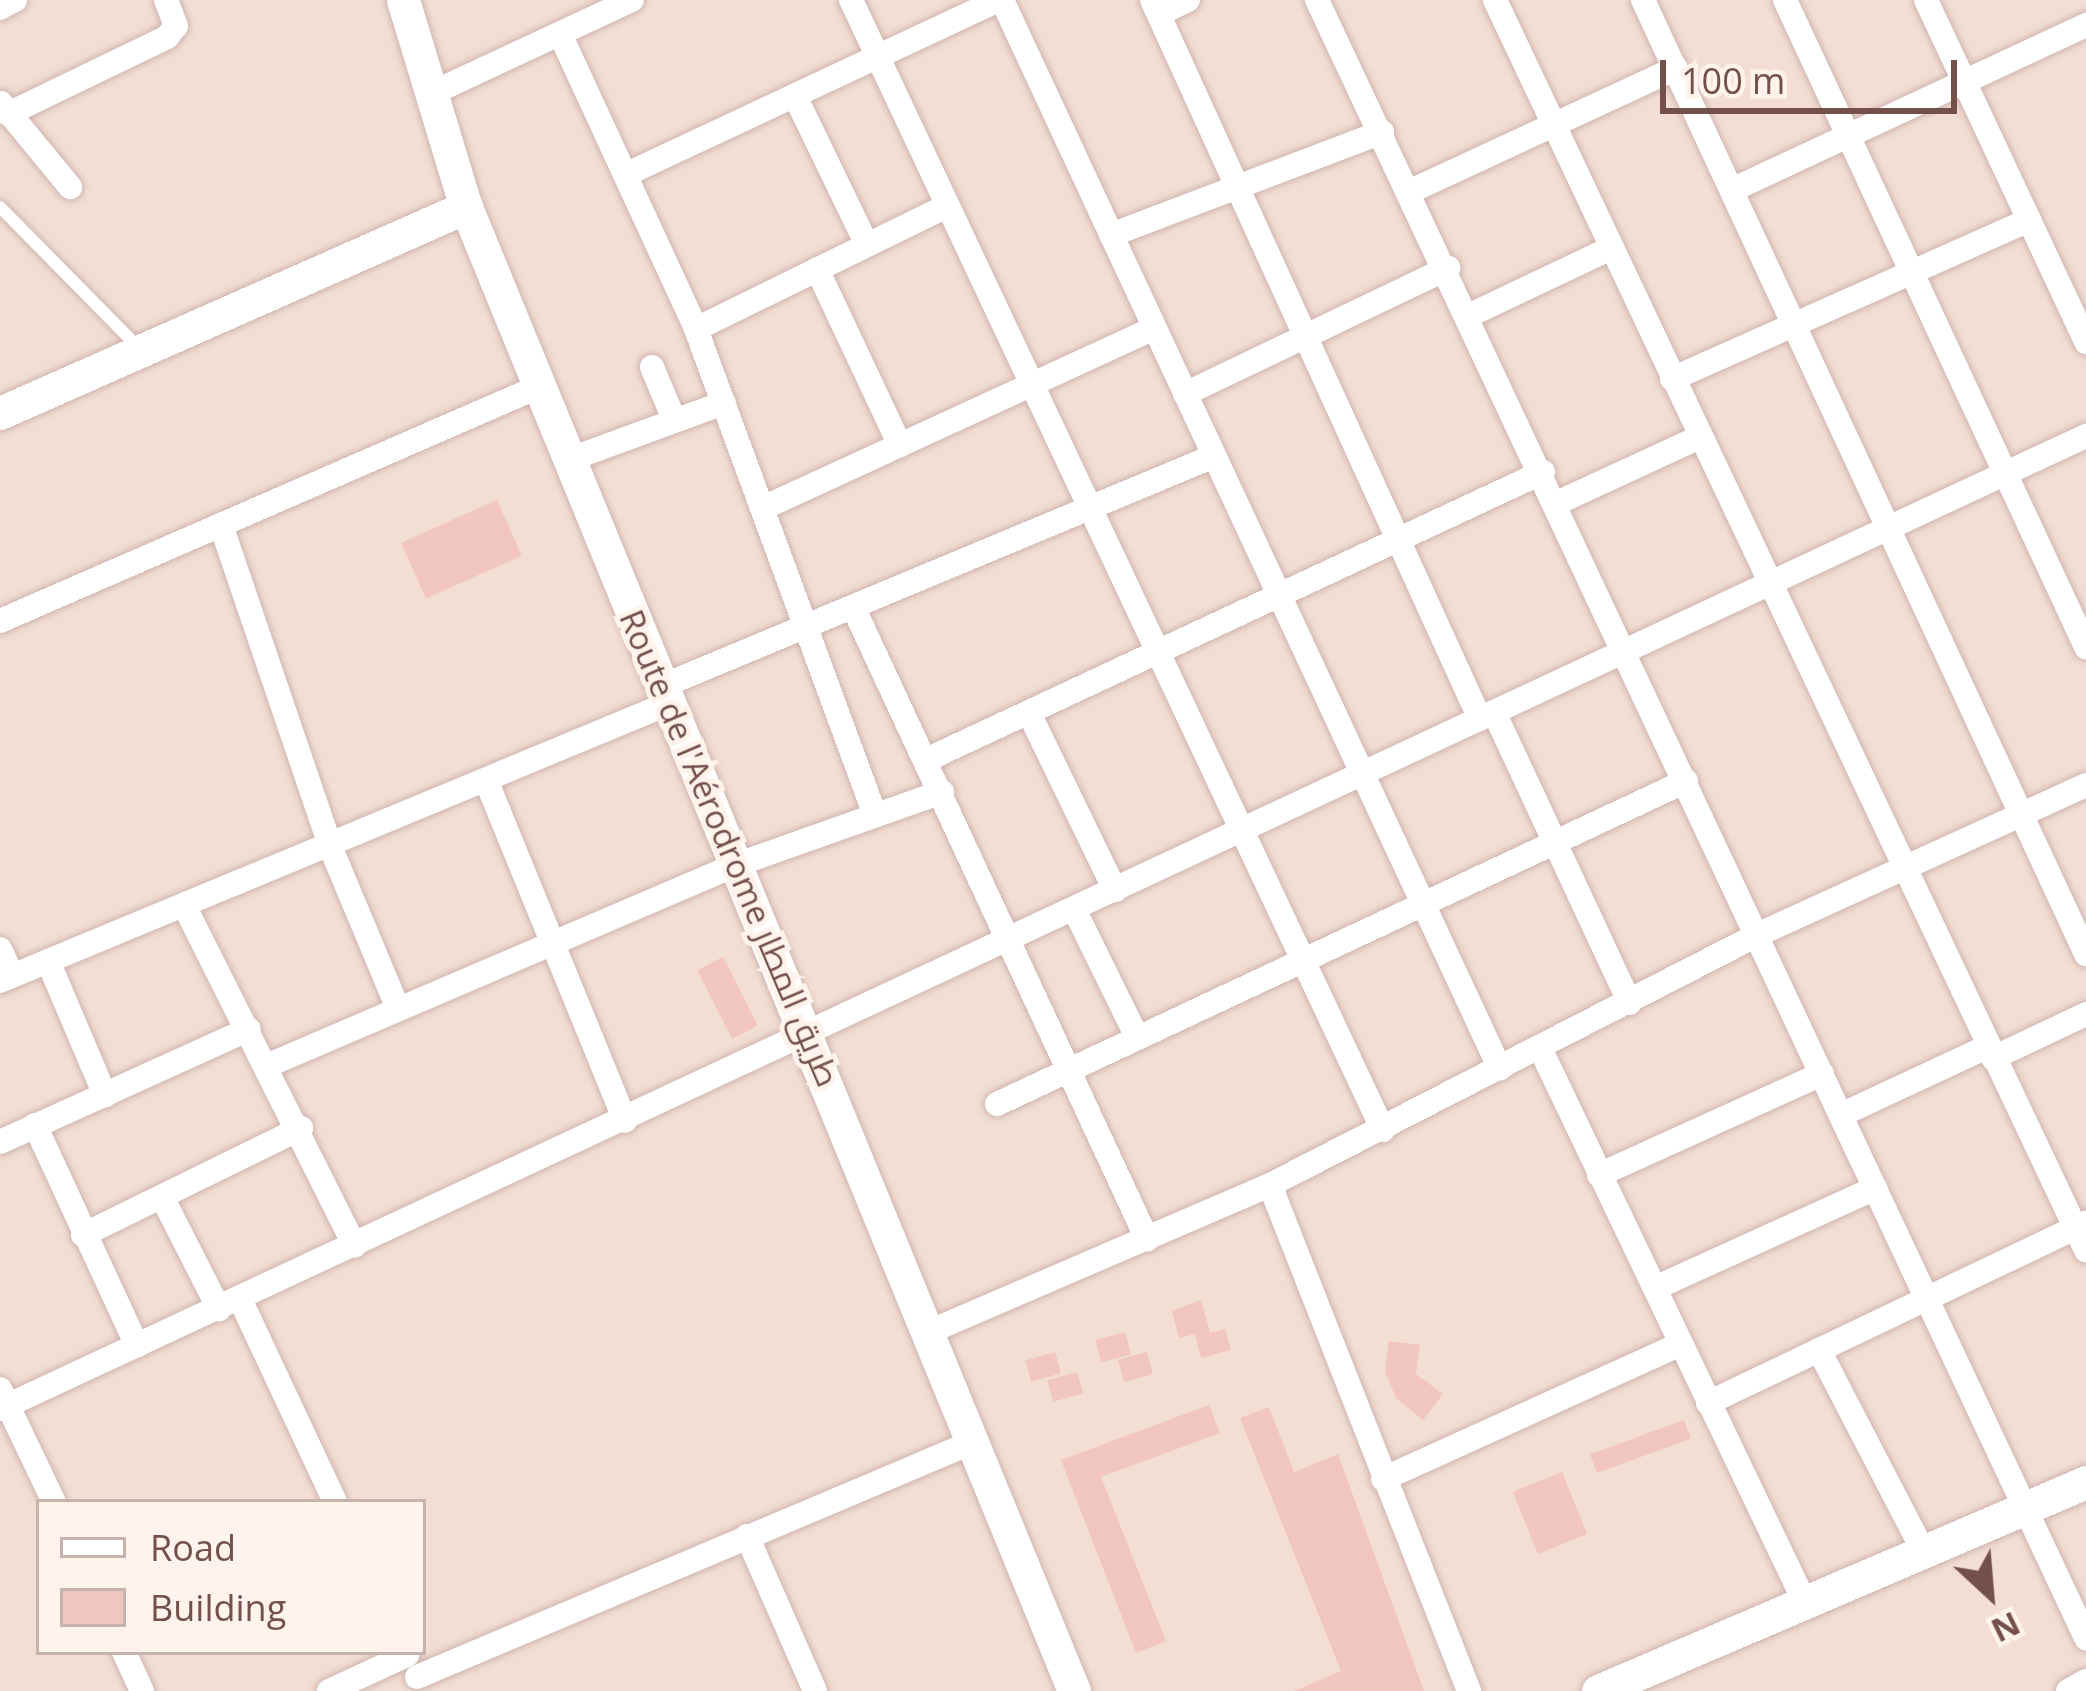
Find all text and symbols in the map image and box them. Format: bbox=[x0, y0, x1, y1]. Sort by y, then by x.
scale bar bbox=[1666, 36, 1963, 110]
text: 100 m bbox=[1681, 56, 1785, 105]
street label: Route de l'Aérodrome طريق المطار bbox=[611, 604, 849, 1092]
legend bbox=[36, 1499, 426, 1655]
text: Road bbox=[150, 1523, 236, 1572]
north arrow bbox=[1930, 1535, 2050, 1655]
text: Building bbox=[150, 1583, 286, 1632]
text: N bbox=[1984, 1602, 2028, 1654]

